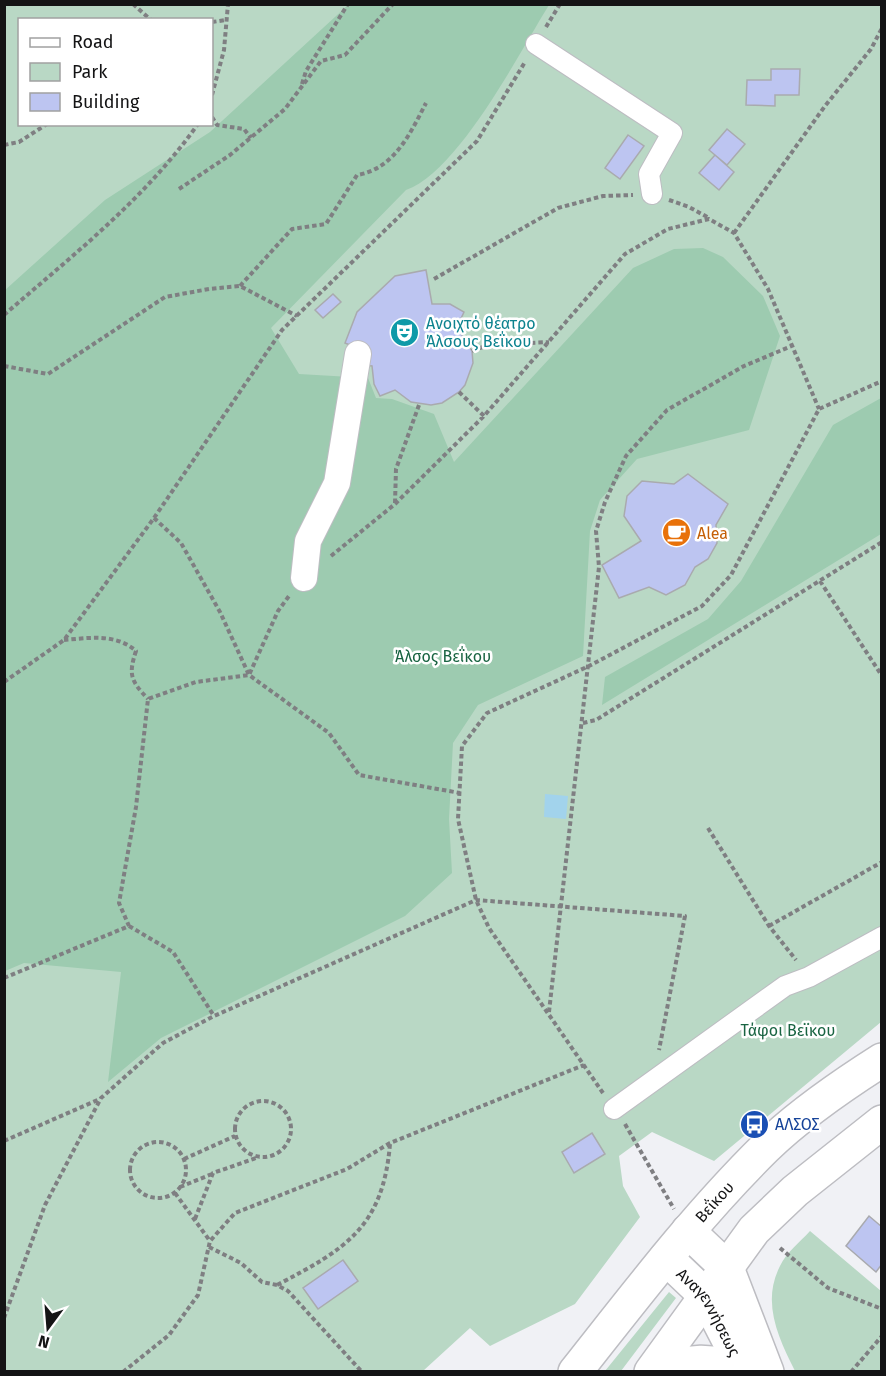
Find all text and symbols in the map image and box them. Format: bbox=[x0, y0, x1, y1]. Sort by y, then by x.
legend bbox=[18, 18, 213, 126]
text: Road bbox=[72, 31, 114, 53]
text: Park bbox=[72, 61, 108, 83]
text: Building bbox=[72, 91, 140, 113]
place label: Ανοιχτό θέατρο Άλσους Βεΐκου bbox=[426, 314, 536, 351]
theatre icon: Ανοιχτό θέατρο Άλσους Βεΐκου bbox=[389, 316, 421, 348]
cafe icon: Alea bbox=[660, 517, 692, 549]
place label: Alea bbox=[697, 524, 728, 543]
park label: Άλσος Βεΐκου bbox=[395, 646, 491, 666]
park label: Τάφοι Βεϊκου bbox=[740, 1021, 836, 1040]
bus stop icon: ΑΛΣΟΣ bbox=[738, 1108, 770, 1140]
place label: ΑΛΣΟΣ bbox=[775, 1115, 820, 1134]
street label: Βεΐκου bbox=[691, 1177, 737, 1226]
street label: Αναγεννήσεως bbox=[673, 1264, 745, 1360]
north arrow bbox=[18, 1298, 78, 1358]
text: N bbox=[36, 1331, 52, 1353]

